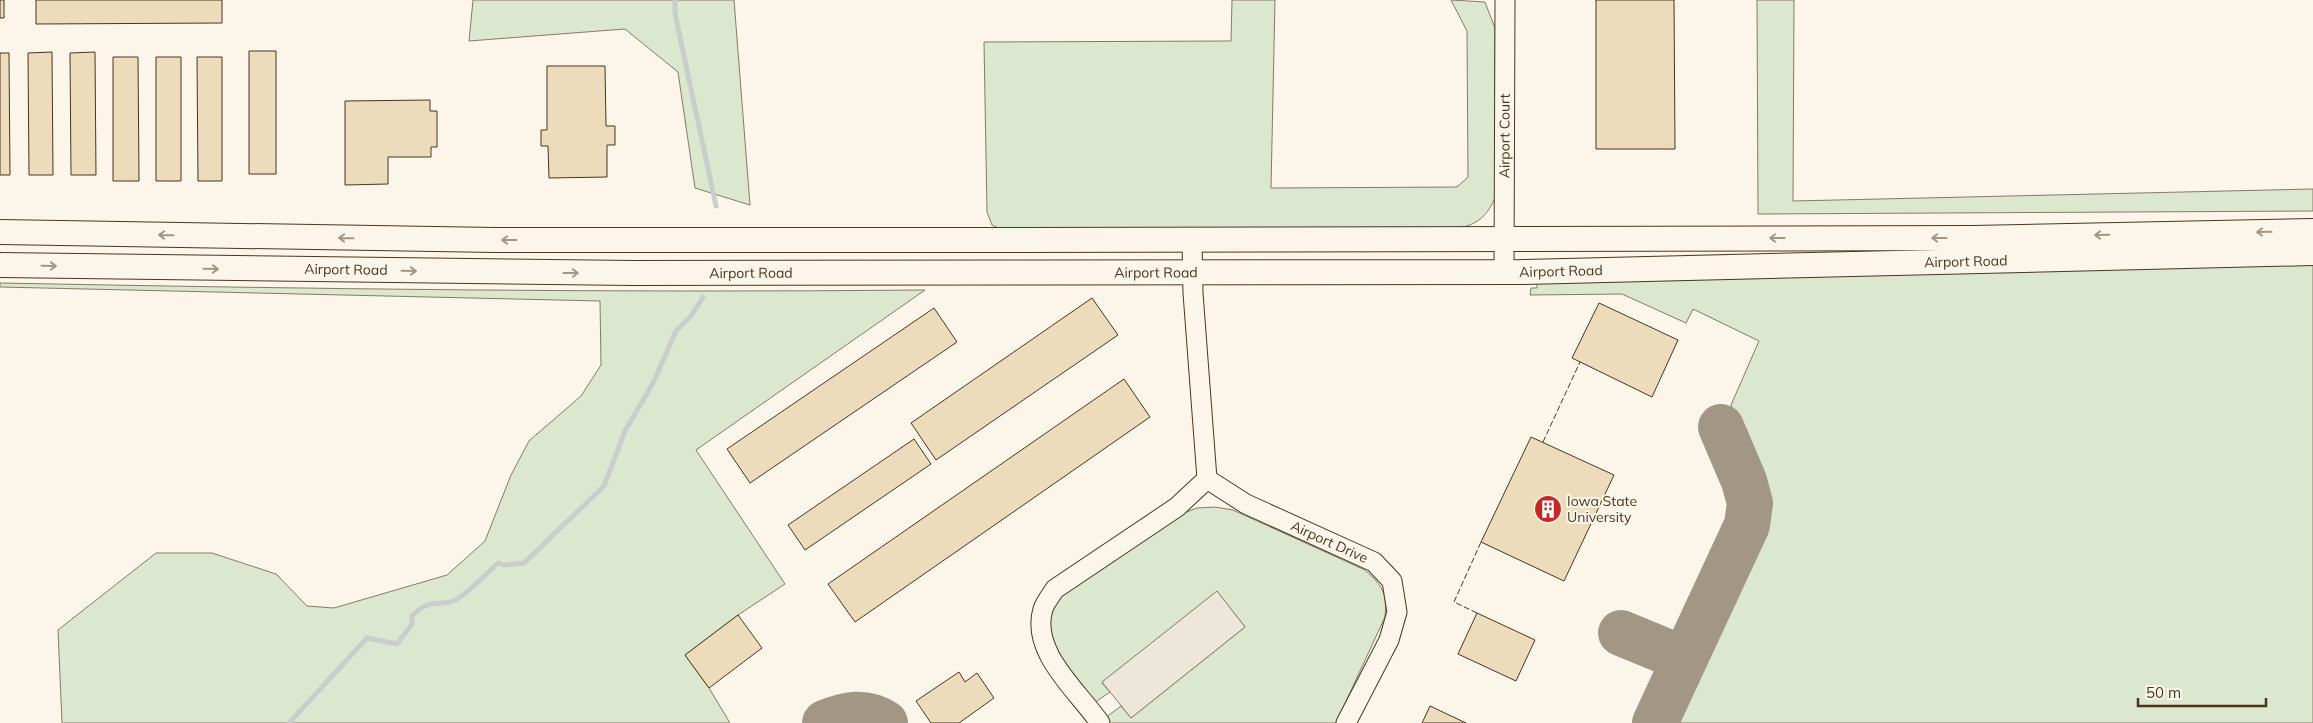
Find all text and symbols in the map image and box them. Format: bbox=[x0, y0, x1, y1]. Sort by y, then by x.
street label: Airport Court bbox=[1495, 94, 1514, 178]
one-way arrow bbox=[2257, 227, 2273, 237]
one-way arrow bbox=[159, 230, 175, 240]
one-way arrow bbox=[2094, 230, 2110, 240]
one-way arrow bbox=[339, 233, 355, 243]
one-way arrow bbox=[1769, 233, 1786, 243]
one-way arrow bbox=[1932, 233, 1948, 243]
one-way arrow bbox=[501, 235, 518, 245]
street label: Airport Road bbox=[1924, 251, 2008, 271]
street label: Airport Road bbox=[304, 260, 388, 279]
one-way arrow bbox=[40, 261, 56, 271]
street label: Airport Road bbox=[1519, 261, 1603, 281]
street label: Airport Road bbox=[1114, 263, 1198, 281]
one-way arrow bbox=[202, 264, 219, 274]
street label: Airport Road bbox=[709, 264, 793, 282]
one-way arrow bbox=[400, 267, 416, 276]
one-way arrow bbox=[562, 268, 579, 278]
place label: Iowa State University bbox=[1567, 492, 1637, 526]
building icon: Iowa State University bbox=[1533, 494, 1563, 524]
street label: Airport Drive bbox=[1288, 517, 1371, 567]
scale bar bbox=[2138, 676, 2266, 708]
text: 50 m bbox=[2146, 683, 2181, 702]

